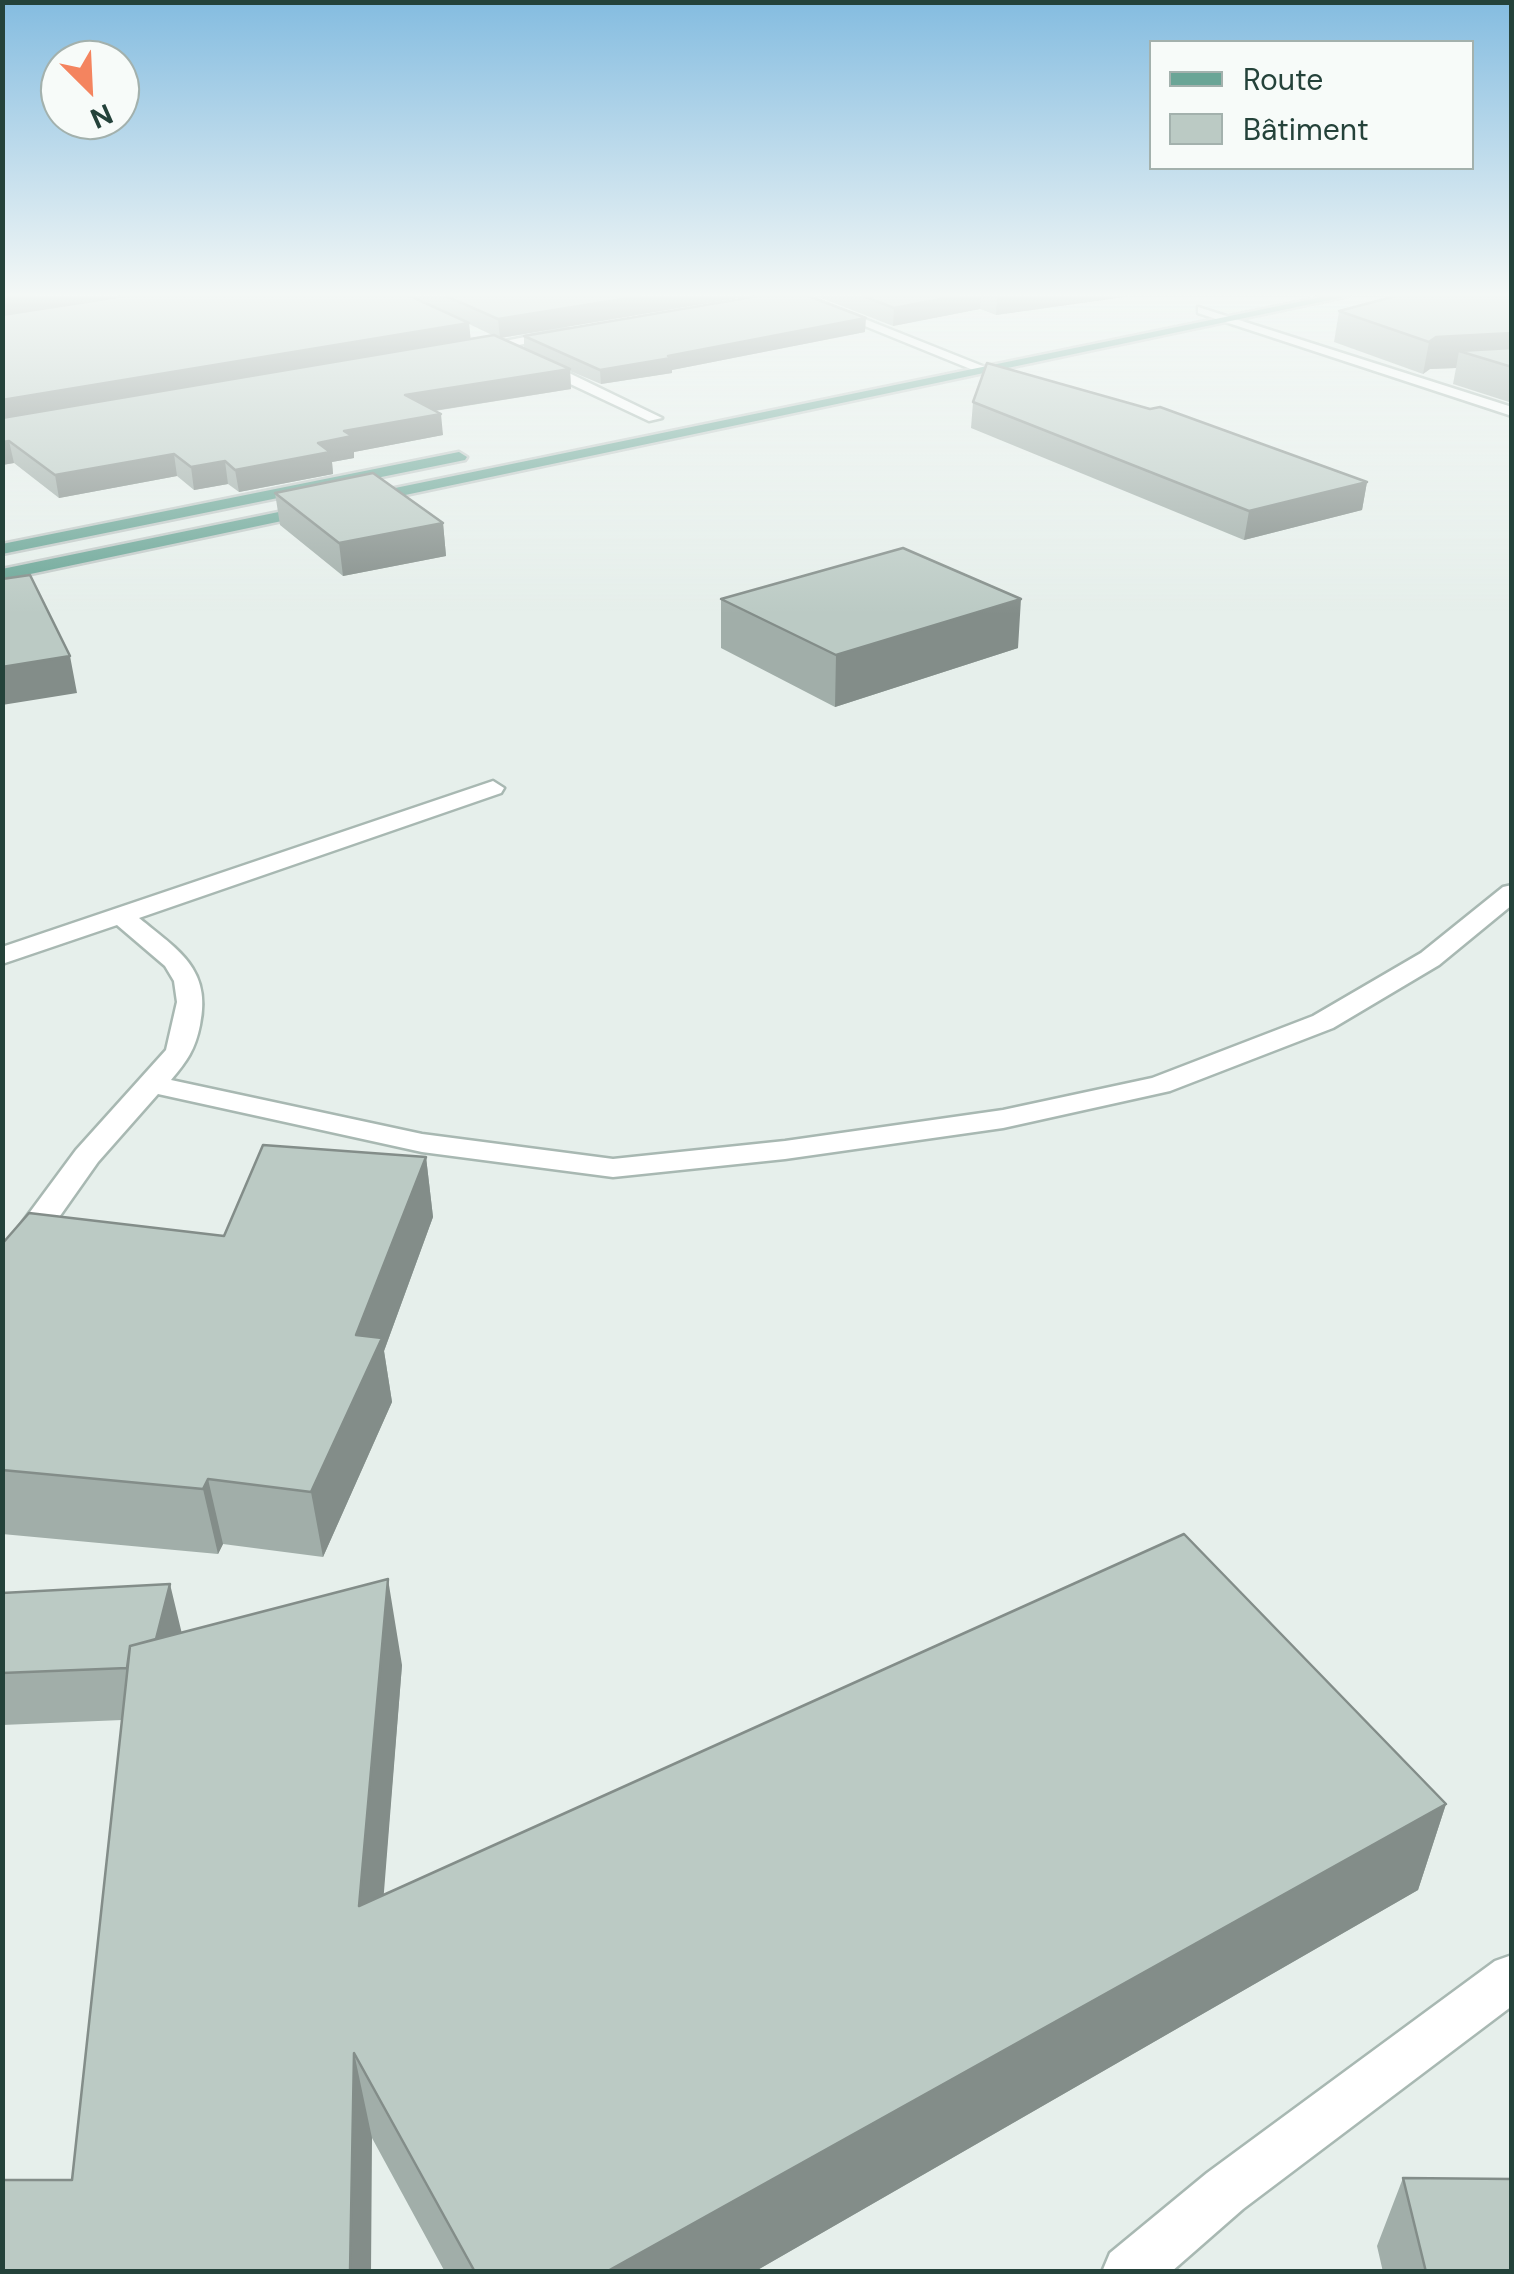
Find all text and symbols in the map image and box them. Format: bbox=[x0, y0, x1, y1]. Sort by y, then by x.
north arrow bbox=[40, 40, 140, 140]
legend bbox=[1149, 40, 1474, 170]
text: Route bbox=[1243, 60, 1323, 99]
text: N bbox=[85, 95, 118, 137]
text: Bâtiment bbox=[1243, 110, 1369, 149]

